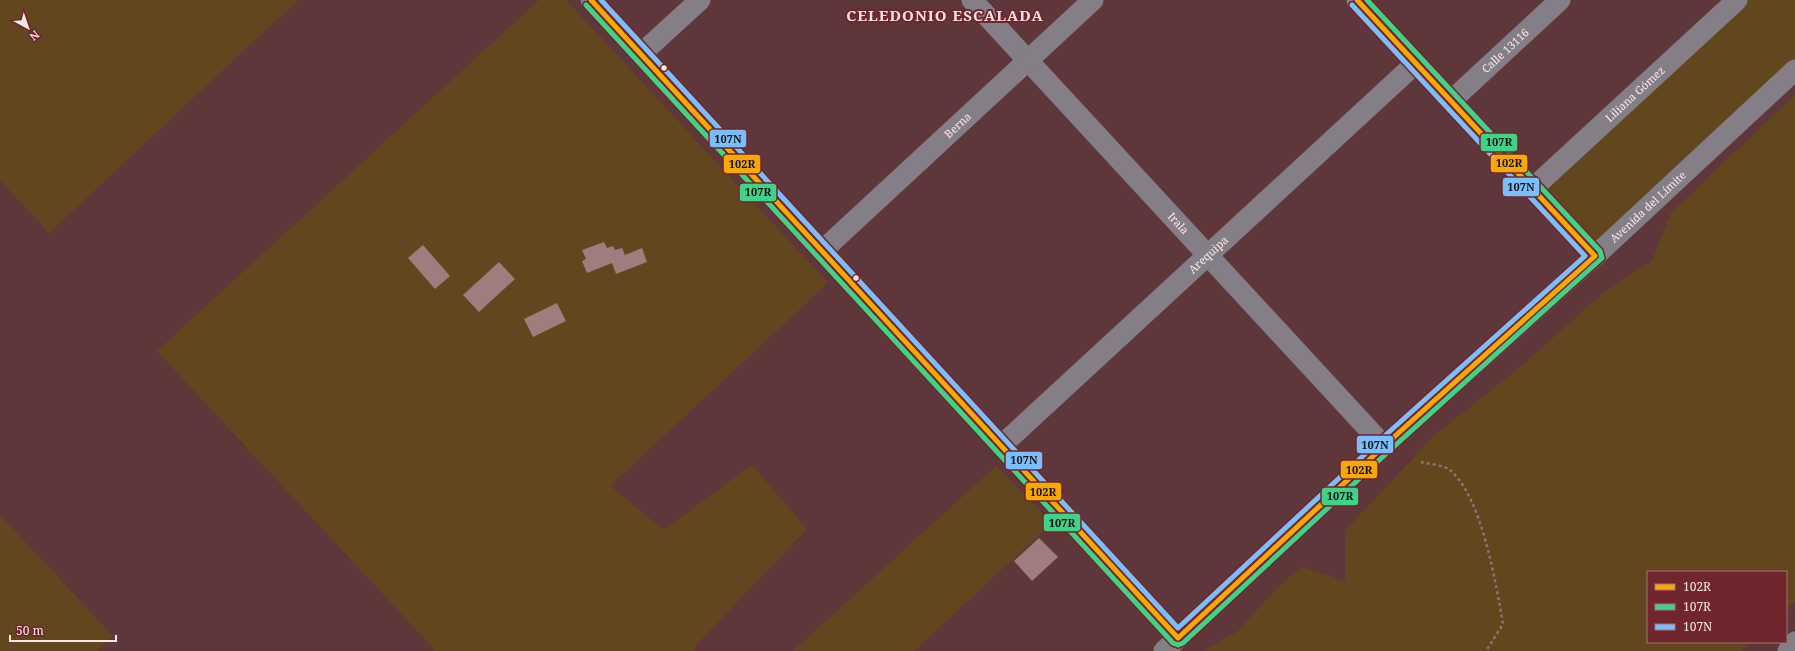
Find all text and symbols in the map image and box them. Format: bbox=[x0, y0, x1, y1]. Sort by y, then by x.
district label: CELEDONIO ESCALADA bbox=[846, 5, 1044, 25]
north arrow bbox=[8, 8, 48, 48]
street label: Calle 13116 bbox=[1478, 25, 1532, 76]
text: N bbox=[26, 28, 43, 45]
unlabelled marker bbox=[659, 63, 669, 73]
street label: Liliana Gómez bbox=[1602, 63, 1668, 125]
street label: Berna bbox=[941, 109, 974, 141]
line badge: 107N bbox=[709, 129, 747, 148]
text: 107N bbox=[714, 131, 742, 146]
line badge: 107R bbox=[1480, 133, 1518, 152]
text: 107R bbox=[1486, 134, 1512, 149]
line badge: 102R bbox=[723, 154, 761, 174]
line badge: 102R bbox=[1490, 154, 1528, 173]
text: 102R bbox=[1496, 155, 1522, 170]
text: 102R bbox=[729, 156, 755, 171]
street label: Avenida del Límite bbox=[1606, 167, 1689, 246]
line badge: 107N bbox=[1502, 177, 1540, 197]
text: 107N bbox=[1507, 179, 1535, 194]
line badge: 107R bbox=[739, 183, 777, 202]
text: 107R bbox=[745, 184, 771, 199]
street label: Irala bbox=[1165, 209, 1193, 237]
street label: Arequipa bbox=[1185, 232, 1231, 277]
unlabelled marker bbox=[851, 273, 861, 283]
line badge: 107N bbox=[1356, 435, 1394, 454]
text: 107N bbox=[1361, 437, 1389, 452]
line badge: 107N bbox=[1005, 451, 1043, 470]
text: 107N bbox=[1010, 452, 1038, 467]
line badge: 102R bbox=[1340, 460, 1378, 479]
text: 102R bbox=[1346, 462, 1372, 477]
line badge: 102R bbox=[1025, 482, 1062, 501]
text: 102R bbox=[1030, 484, 1056, 499]
line badge: 107R bbox=[1321, 487, 1359, 506]
text: 107R bbox=[1327, 488, 1353, 503]
line badge: 107R bbox=[1043, 513, 1081, 532]
text: 107R bbox=[1049, 515, 1075, 530]
legend bbox=[1647, 571, 1787, 643]
text: 102R bbox=[1683, 578, 1711, 595]
text: 107R bbox=[1683, 598, 1711, 615]
scale bar bbox=[10, 617, 116, 643]
text: 107N bbox=[1683, 618, 1712, 635]
text: 50 m bbox=[16, 622, 44, 639]

